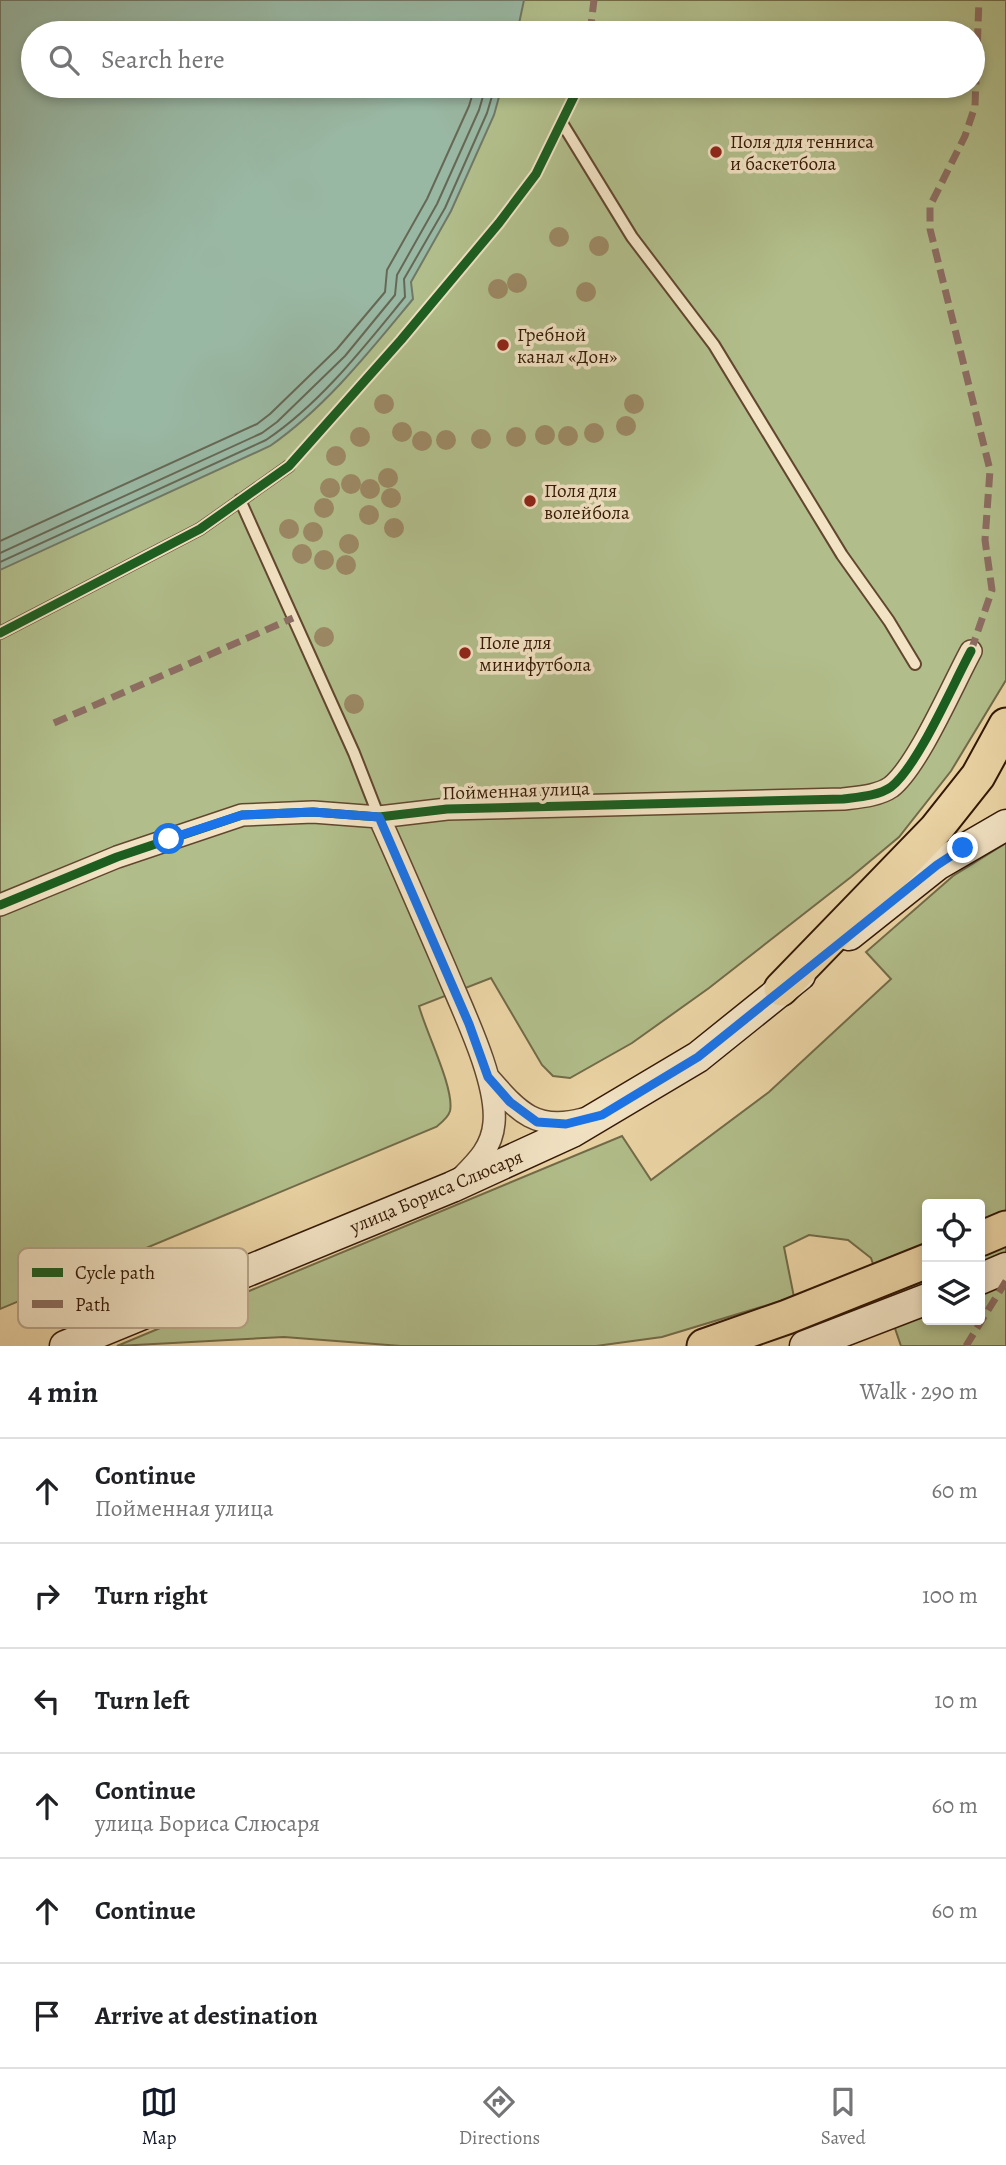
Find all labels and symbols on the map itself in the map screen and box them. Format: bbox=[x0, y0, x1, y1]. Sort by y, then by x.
place label: Поля для тенниса и баскетбола bbox=[730, 129, 874, 177]
marker: Поля для тенниса и баскетбола bbox=[708, 144, 724, 160]
place label: Гребной канал «Дон» bbox=[517, 322, 617, 370]
marker: Гребной канал «Дон» bbox=[495, 337, 511, 353]
place label: Поля для волейбола bbox=[544, 478, 630, 526]
marker: Поля для волейбола bbox=[522, 493, 538, 509]
place label: Поле для минифутбола bbox=[479, 630, 591, 678]
marker: Поле для минифутбола bbox=[457, 645, 473, 661]
street label: Пойменная улица bbox=[442, 775, 590, 807]
route start bbox=[153, 823, 184, 854]
route end bbox=[947, 832, 978, 863]
street label: улица Бориса Слюсаря bbox=[345, 1144, 527, 1241]
legend bbox=[18, 1248, 248, 1328]
text: Cycle path bbox=[75, 1260, 155, 1286]
text: Path bbox=[75, 1292, 110, 1318]

